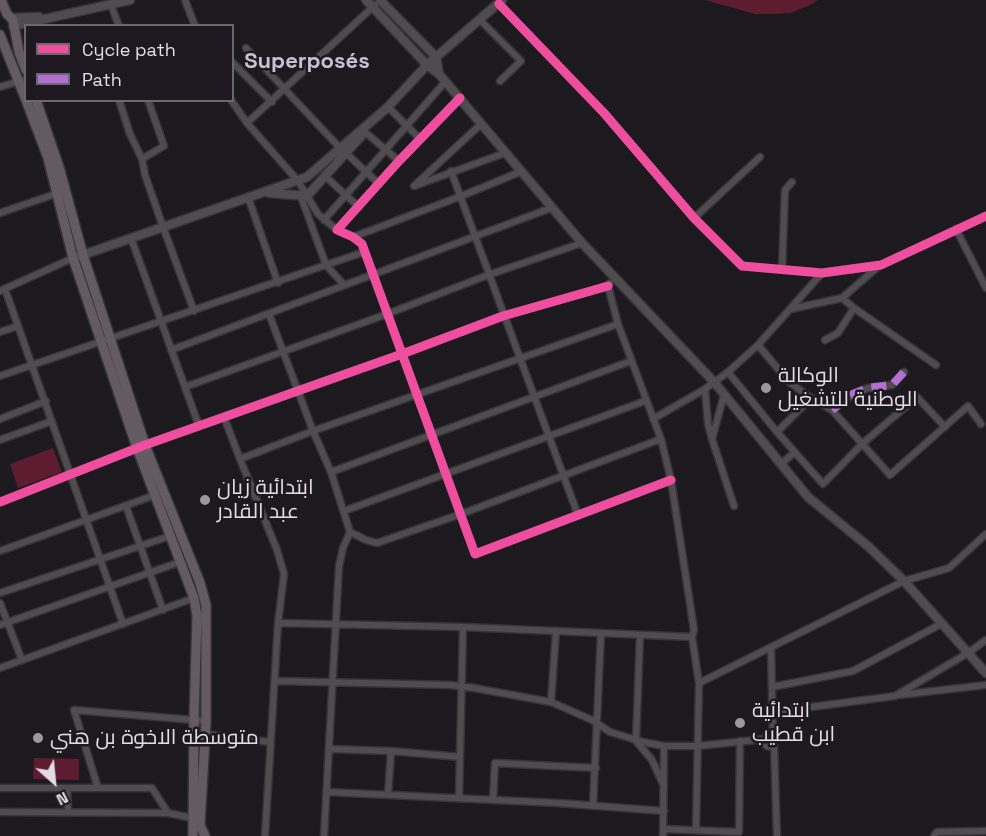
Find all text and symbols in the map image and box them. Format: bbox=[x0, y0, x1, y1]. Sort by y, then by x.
legend bbox=[24, 24, 234, 102]
text: Cycle path bbox=[82, 38, 176, 61]
district label: Superposés bbox=[244, 49, 370, 75]
text: Path bbox=[82, 68, 122, 91]
place label: الوكالة الوطنية للتشغيل bbox=[778, 363, 918, 413]
marker: الوكالة الوطنية للتشغيل bbox=[759, 381, 773, 395]
place label: ابتدائية زيان عبد القادر bbox=[217, 475, 314, 525]
marker: ابتدائية زيان عبد القادر bbox=[198, 493, 212, 507]
place label: ابتدائية ابن قطيب bbox=[752, 698, 835, 748]
marker: ابتدائية ابن قطيب bbox=[733, 716, 747, 730]
place label: متوسطة الاخوة بن هني bbox=[50, 725, 259, 751]
marker: متوسطة الاخوة بن هني bbox=[31, 731, 45, 745]
north arrow bbox=[24, 752, 84, 812]
text: N bbox=[53, 787, 72, 810]

